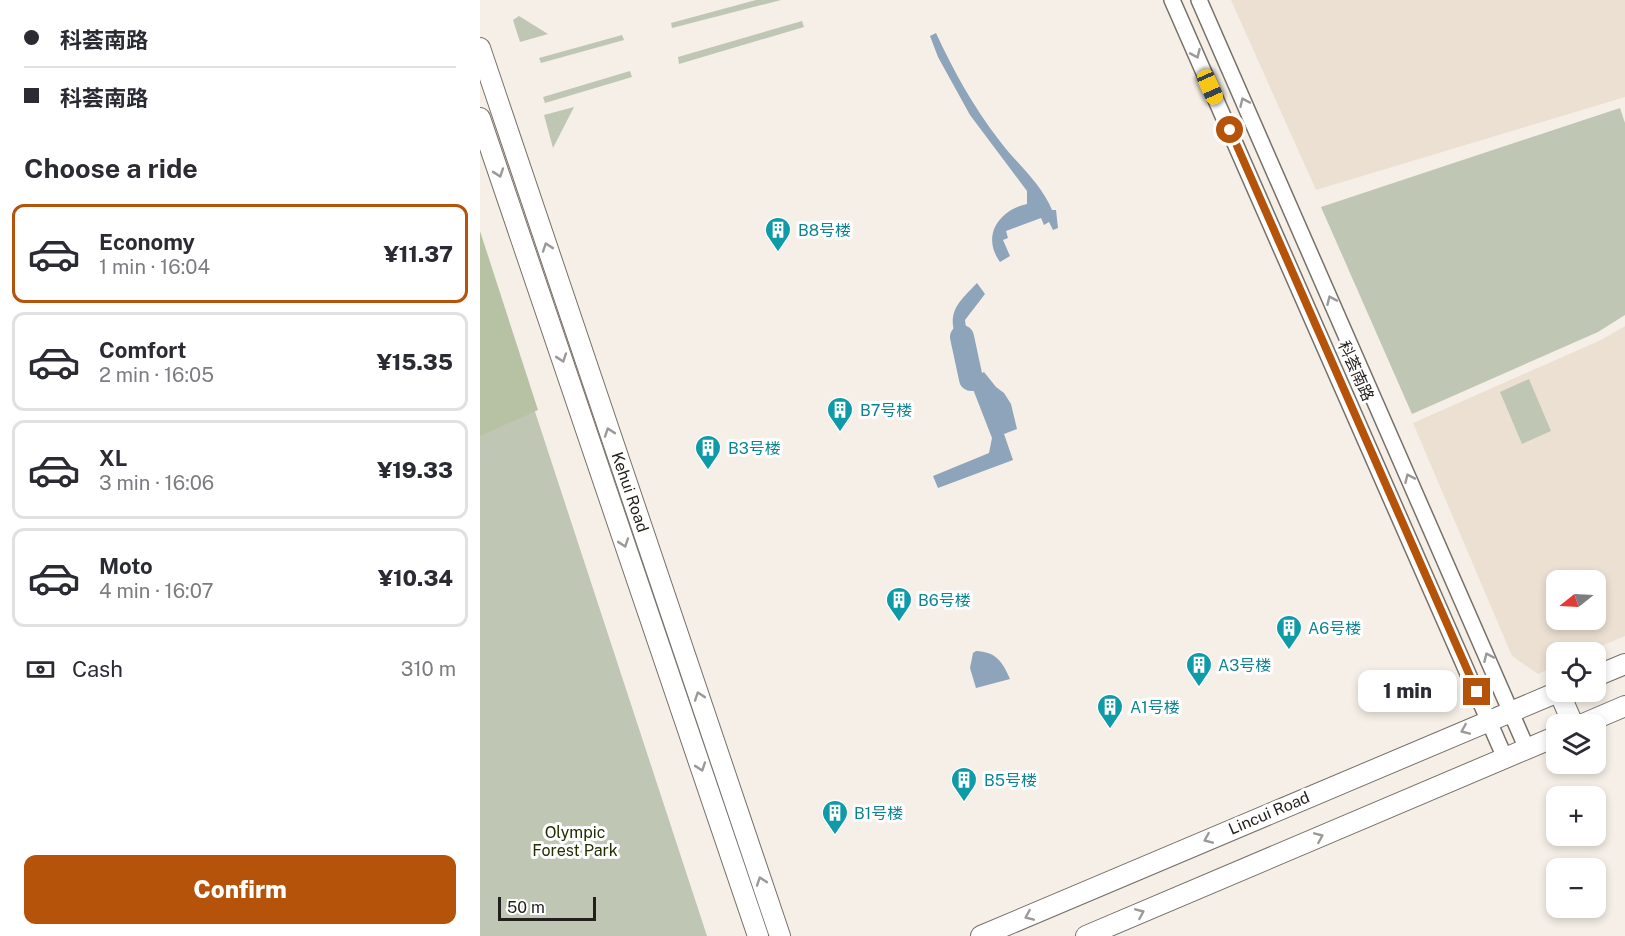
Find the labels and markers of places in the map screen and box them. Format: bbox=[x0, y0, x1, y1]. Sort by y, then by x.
building icon: B8号楼 bbox=[763, 215, 793, 253]
place label: B8号楼 bbox=[798, 221, 851, 240]
building icon: B7号楼 bbox=[825, 395, 855, 433]
place label: B7号楼 bbox=[860, 401, 912, 420]
building icon: B3号楼 bbox=[693, 433, 723, 471]
place label: B3号楼 bbox=[728, 439, 781, 458]
building icon: B6号楼 bbox=[884, 585, 914, 623]
place label: B6号楼 bbox=[918, 591, 971, 610]
building icon: A6号楼 bbox=[1274, 613, 1304, 651]
place label: A6号楼 bbox=[1308, 619, 1361, 638]
building icon: A3号楼 bbox=[1184, 650, 1214, 688]
place label: A3号楼 bbox=[1218, 656, 1271, 675]
building icon: A1号楼 bbox=[1095, 692, 1125, 730]
place label: A1号楼 bbox=[1130, 698, 1180, 717]
building icon: B5号楼 bbox=[949, 765, 979, 803]
place label: B5号楼 bbox=[984, 771, 1037, 790]
building icon: B1号楼 bbox=[820, 798, 850, 836]
place label: B1号楼 bbox=[854, 804, 903, 823]

